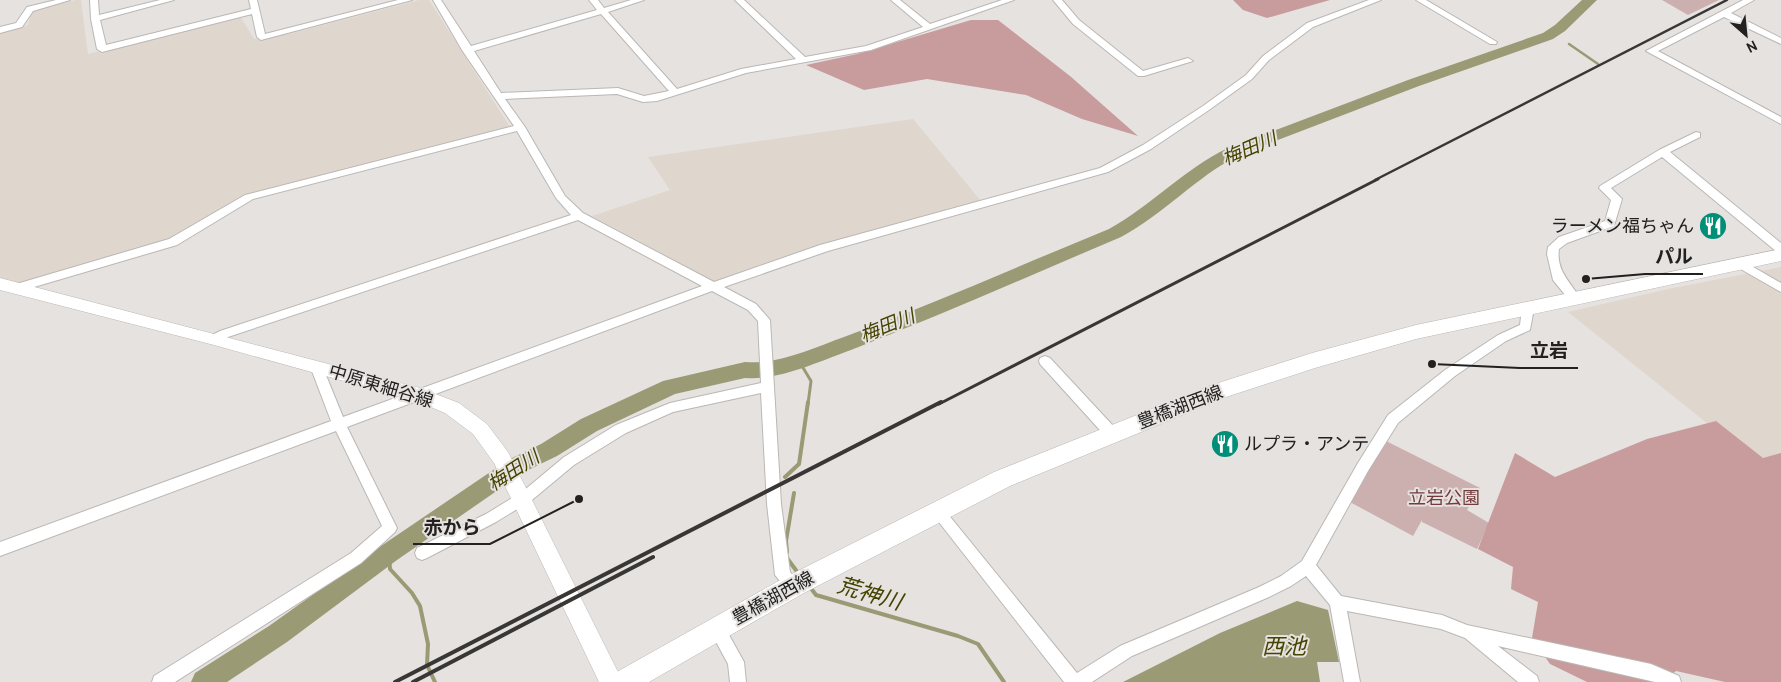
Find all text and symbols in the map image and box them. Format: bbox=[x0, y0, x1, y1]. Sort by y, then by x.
north arrow bbox=[1721, 10, 1771, 60]
text: N bbox=[1743, 36, 1760, 57]
water label: 梅田川 bbox=[1218, 126, 1282, 170]
restaurant icon: ラーメン福ちゃん bbox=[1698, 211, 1728, 241]
place label: ラーメン福ちゃん bbox=[1551, 215, 1694, 237]
callout: パル bbox=[1645, 240, 1703, 274]
text: パル bbox=[1655, 245, 1693, 268]
water label: 梅田川 bbox=[856, 303, 920, 347]
callout: 立岩 bbox=[1520, 334, 1578, 368]
text: 立岩 bbox=[1530, 339, 1568, 362]
street label: 中原東細谷線 bbox=[326, 360, 436, 412]
street label: 豊橋湖西線 bbox=[1134, 381, 1226, 433]
restaurant icon: ルプラ・アンテ bbox=[1210, 429, 1240, 459]
place label: ルプラ・アンテ bbox=[1244, 433, 1369, 455]
water label: 梅田川 bbox=[483, 444, 545, 496]
park label: 立岩公園 bbox=[1408, 487, 1480, 509]
callout: 赤から bbox=[413, 510, 490, 544]
text: 赤から bbox=[423, 516, 481, 539]
street label: 豊橋湖西線 bbox=[728, 567, 818, 629]
water label: 荒神川 bbox=[834, 571, 907, 616]
water label: 西池 bbox=[1262, 633, 1308, 660]

